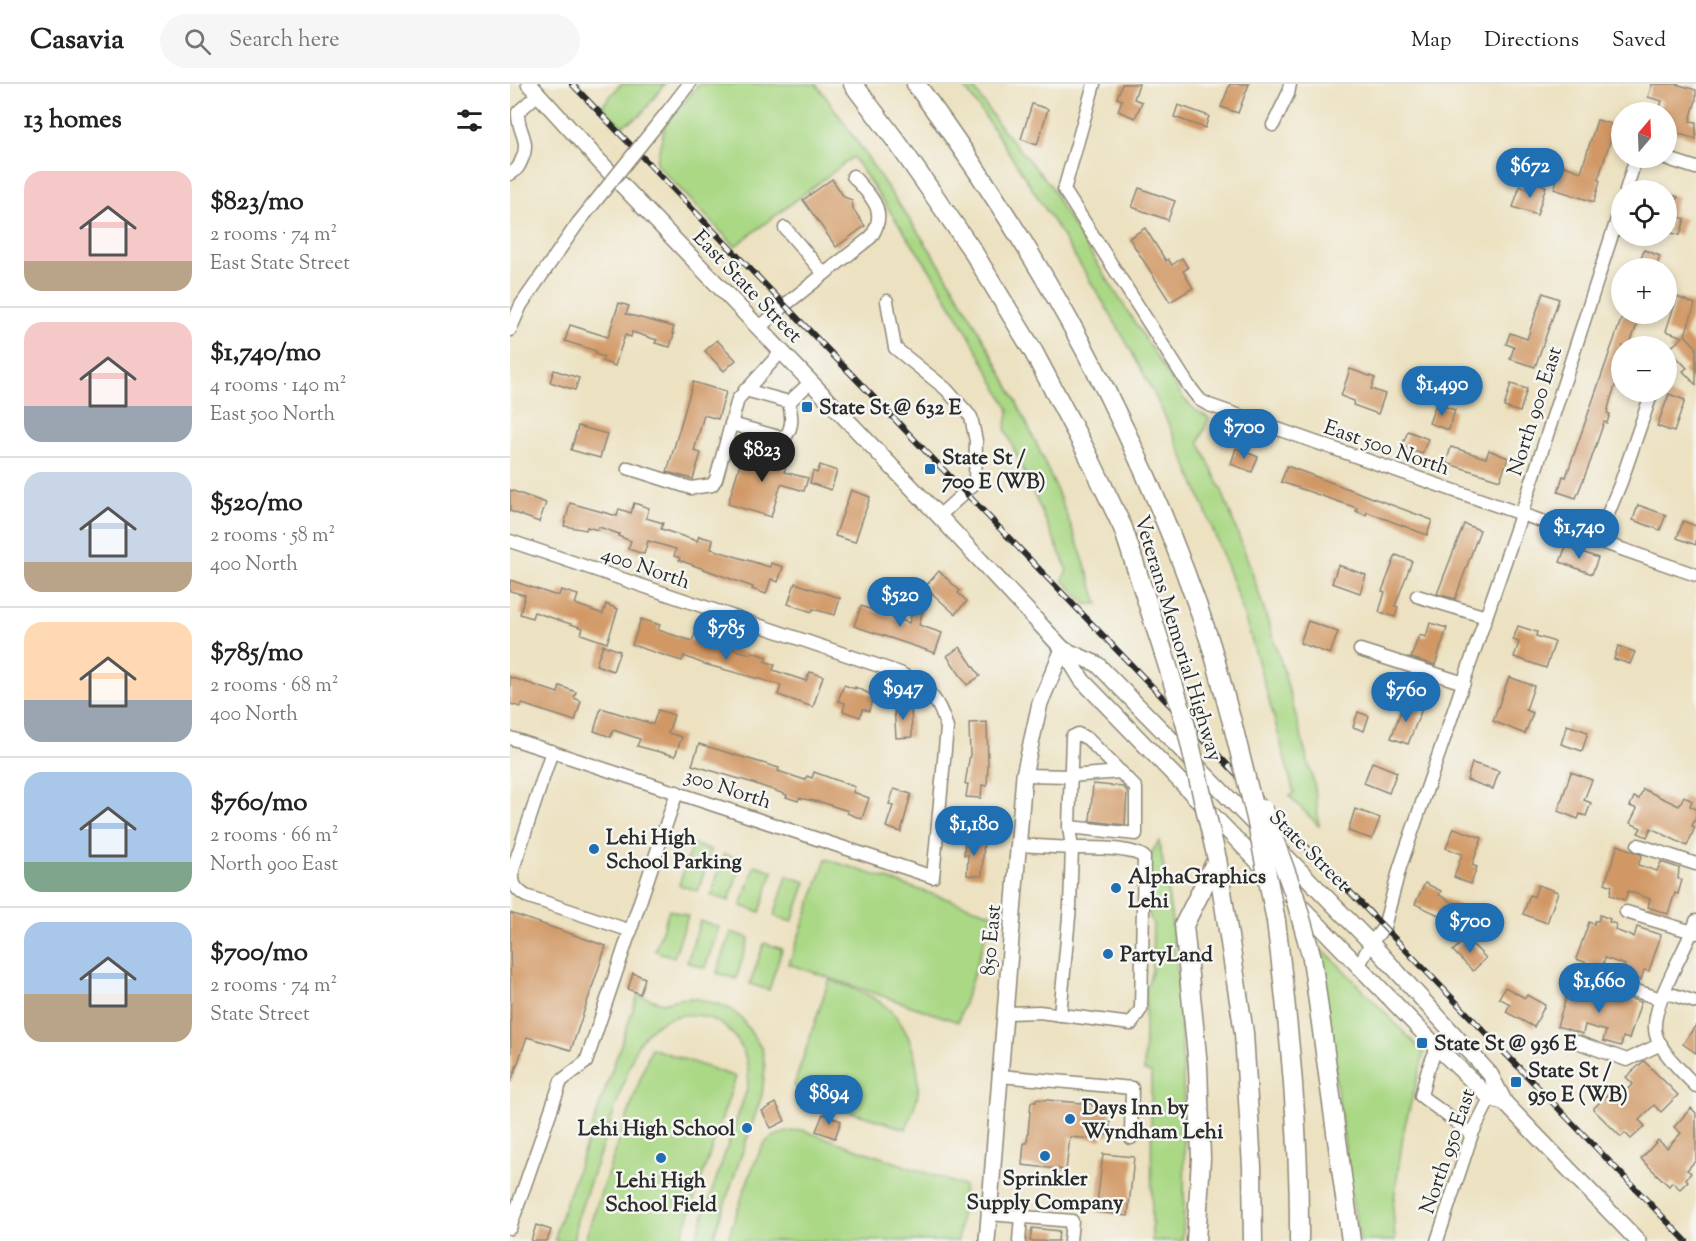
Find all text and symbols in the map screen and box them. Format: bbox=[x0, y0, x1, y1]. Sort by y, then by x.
search box bbox=[160, 14, 580, 68]
text: Casavia bbox=[30, 21, 124, 61]
icon: search bbox=[181, 25, 214, 58]
text: Search here bbox=[229, 25, 339, 57]
text: Map bbox=[1411, 26, 1451, 56]
text: Directions bbox=[1484, 26, 1579, 56]
text: Saved bbox=[1612, 26, 1666, 56]
text: 13 homes bbox=[24, 102, 122, 139]
north arrow bbox=[1611, 102, 1677, 168]
map controls bbox=[1611, 102, 1677, 402]
icon: filters bbox=[453, 104, 486, 137]
pin: $672 bbox=[1494, 148, 1566, 199]
text: $672 bbox=[1510, 153, 1550, 182]
button: locate bbox=[1611, 180, 1677, 246]
text: $823/mo bbox=[210, 184, 304, 221]
icon: home bbox=[72, 195, 144, 267]
text: 2 rooms · 74 m² bbox=[210, 221, 337, 250]
street label: East State Street bbox=[685, 224, 808, 351]
text: East State Street bbox=[210, 250, 350, 279]
button: + bbox=[1611, 258, 1677, 324]
text: $1,740/mo bbox=[210, 335, 321, 372]
button: − bbox=[1611, 336, 1677, 402]
street label: North 900 East bbox=[1501, 343, 1571, 480]
icon: home bbox=[72, 346, 144, 418]
pin: $1,490 bbox=[1393, 366, 1491, 417]
text: $1,490 bbox=[1416, 371, 1468, 400]
text: 4 rooms · 140 m² bbox=[210, 372, 347, 401]
place label: State St @ 632 E bbox=[819, 394, 962, 424]
marker: State St @ 632 E bbox=[800, 400, 814, 414]
text: East 500 North bbox=[210, 401, 335, 430]
pin: $700 bbox=[1208, 409, 1280, 460]
street label: East 500 North bbox=[1319, 413, 1453, 484]
text: $700 bbox=[1223, 414, 1265, 443]
pin: $823 bbox=[726, 432, 798, 483]
text: $823 bbox=[743, 437, 781, 466]
place label: State St / 700 E (WB) bbox=[942, 444, 1046, 498]
marker: State St / 700 E (WB) bbox=[923, 462, 937, 476]
text: $520/mo bbox=[210, 485, 303, 522]
icon: home bbox=[72, 496, 144, 568]
pin: $1,740 bbox=[1530, 509, 1628, 560]
street label: Veterans Memorial Highway bbox=[1125, 512, 1229, 766]
text: $1,740 bbox=[1553, 514, 1605, 543]
text: 2 rooms · 58 m² bbox=[210, 522, 335, 551]
street label: 400 North bbox=[597, 540, 694, 598]
text: 400 North bbox=[210, 551, 298, 580]
pin: $520 bbox=[864, 577, 936, 628]
text: $520 bbox=[881, 582, 919, 611]
pin: $785 bbox=[690, 610, 762, 661]
text: $785 bbox=[707, 615, 745, 644]
text: $785/mo bbox=[210, 635, 303, 672]
icon: home bbox=[72, 646, 144, 718]
pin: $947 bbox=[867, 670, 939, 721]
text: 2 rooms · 68 m² bbox=[210, 672, 338, 701]
pin: $760 bbox=[1370, 672, 1442, 723]
text: $947 bbox=[883, 675, 923, 704]
text: $760 bbox=[1385, 677, 1427, 706]
text: 400 North bbox=[210, 701, 298, 730]
street label: 300 North bbox=[680, 762, 775, 818]
text: $760/mo bbox=[210, 785, 308, 822]
icon: home bbox=[72, 796, 144, 868]
street label: State Street bbox=[1261, 804, 1356, 899]
pin: $1,180 bbox=[925, 806, 1023, 857]
text: $1,180 bbox=[949, 811, 999, 840]
text: 2 rooms · 66 m² bbox=[210, 822, 338, 851]
place label: Lehi High School Parking bbox=[606, 824, 743, 878]
marker: Lehi High School Parking bbox=[587, 842, 601, 856]
text: North 900 East bbox=[210, 851, 338, 880]
place label: AlphaGraphics Lehi bbox=[1128, 863, 1266, 917]
marker: AlphaGraphics Lehi bbox=[1109, 881, 1123, 895]
street label: 850 East bbox=[974, 903, 1010, 977]
pin: $700 bbox=[1434, 903, 1506, 954]
text: $700 bbox=[1449, 908, 1491, 937]
text: $700/mo bbox=[210, 935, 308, 972]
place label: PartyLand bbox=[1120, 941, 1213, 971]
icon: home bbox=[72, 946, 144, 1018]
marker: PartyLand bbox=[1101, 947, 1115, 961]
pin: $1,660 bbox=[1550, 963, 1648, 1014]
text: $1,660 bbox=[1573, 968, 1625, 997]
text: 2 rooms · 74 m² bbox=[210, 972, 337, 1001]
text: State Street bbox=[210, 1001, 310, 1030]
place label: State St @ 936 E bbox=[1434, 1030, 1577, 1060]
marker: State St @ 936 E bbox=[1415, 1036, 1429, 1050]
place label: State St / 950 E (WB) bbox=[1528, 1057, 1628, 1111]
pin: $894 bbox=[793, 1075, 865, 1126]
marker: State St / 950 E (WB) bbox=[1509, 1075, 1523, 1089]
text: $894 bbox=[809, 1080, 849, 1109]
street label: North 950 East bbox=[1413, 1085, 1484, 1218]
place label: Days Inn by Wyndham Lehi bbox=[1082, 1094, 1223, 1148]
marker: Days Inn by Wyndham Lehi bbox=[1063, 1112, 1077, 1126]
place label: Lehi High School bbox=[578, 1115, 735, 1145]
marker: Lehi High School bbox=[740, 1121, 754, 1135]
marker: Sprinkler Supply Company bbox=[1038, 1149, 1052, 1163]
marker: Lehi High School Field bbox=[654, 1151, 668, 1165]
place label: Sprinkler Supply Company bbox=[967, 1165, 1124, 1219]
place label: Lehi High School Field bbox=[605, 1167, 717, 1221]

